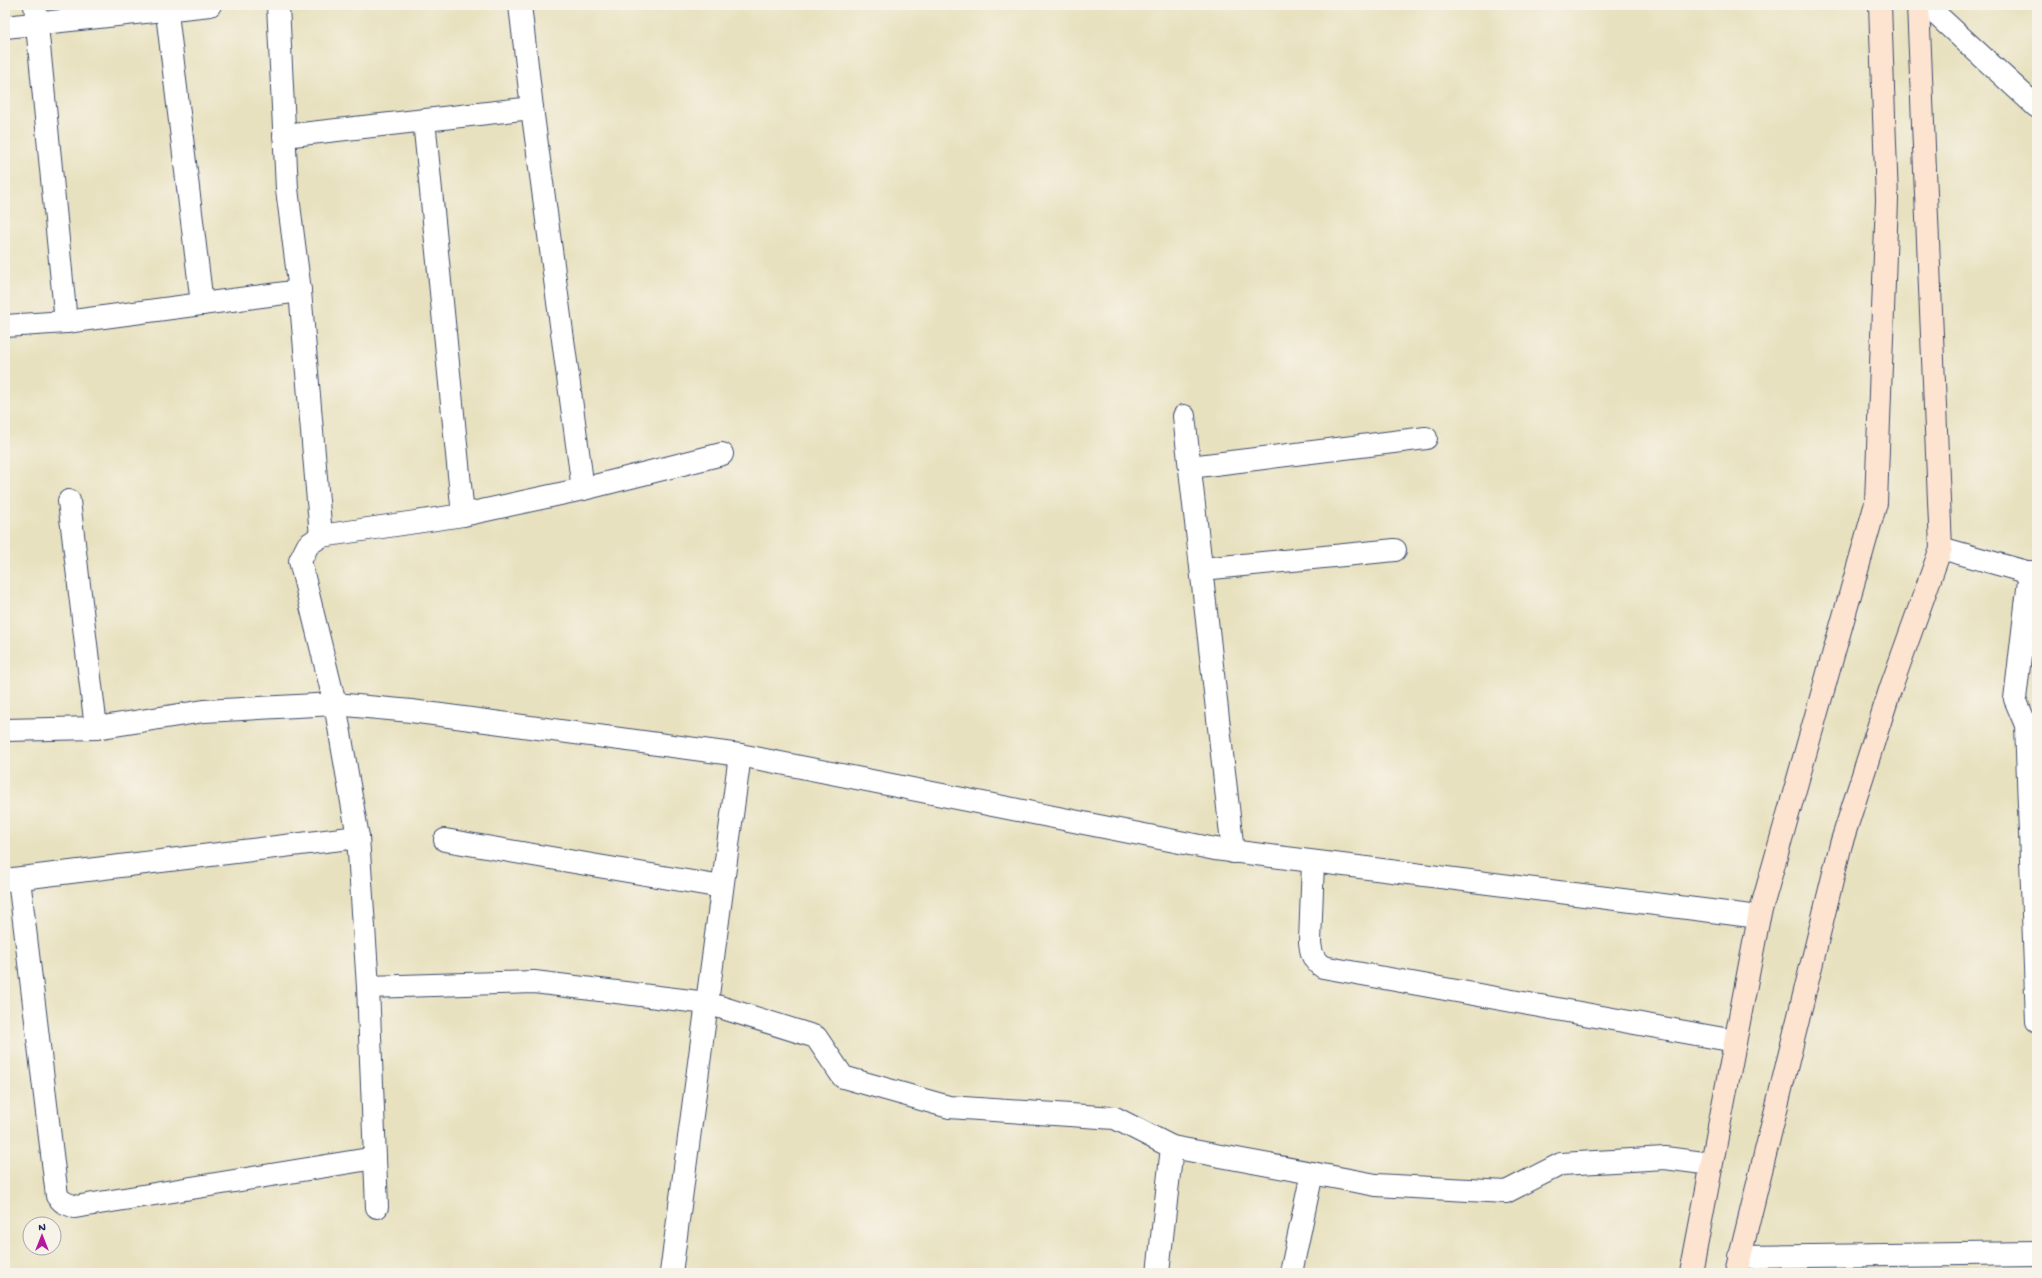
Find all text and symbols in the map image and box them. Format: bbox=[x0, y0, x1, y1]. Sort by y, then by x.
north arrow bbox=[22, 1216, 62, 1256]
text: N bbox=[38, 1222, 46, 1234]

